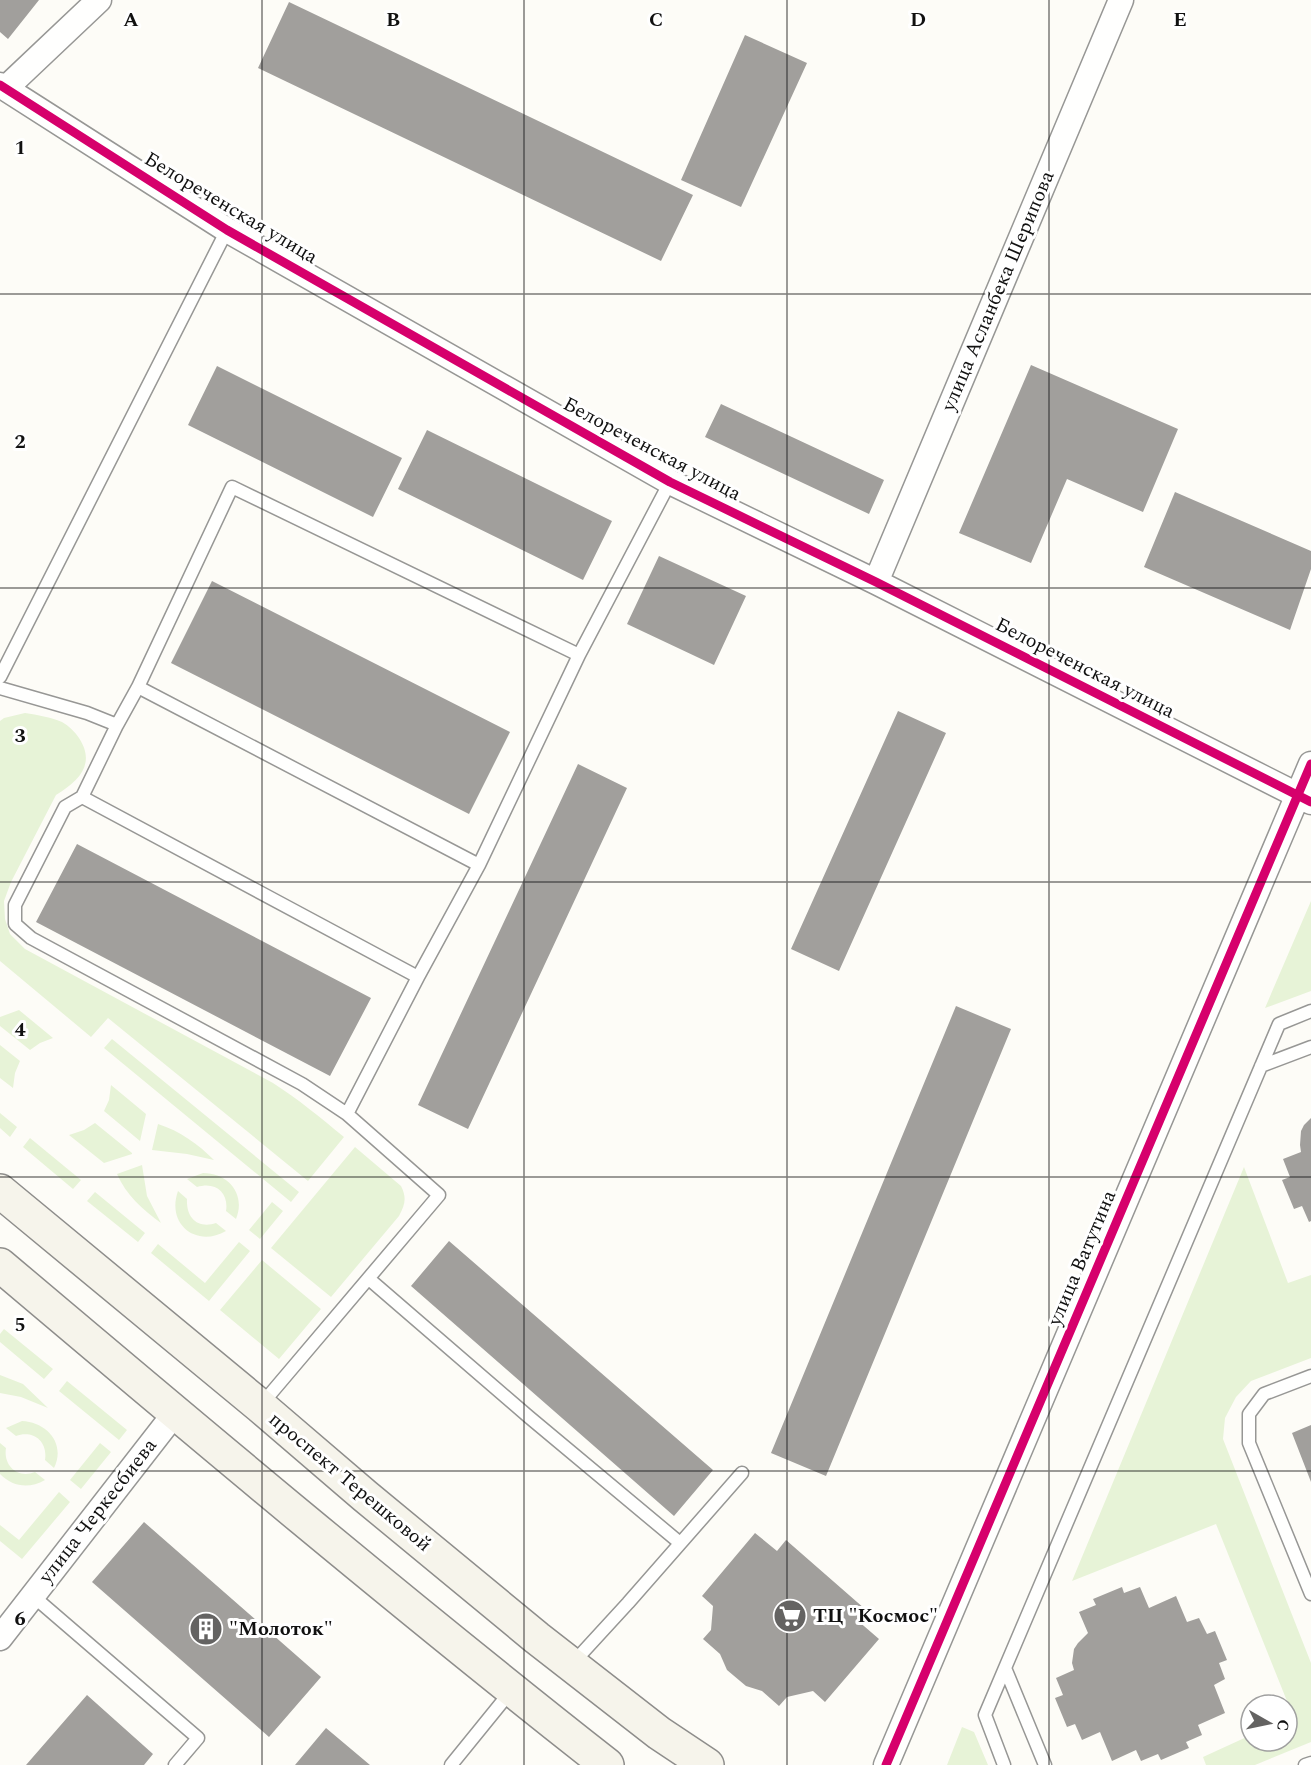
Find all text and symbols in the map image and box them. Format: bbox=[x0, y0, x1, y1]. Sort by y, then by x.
text: A bbox=[123, 5, 139, 35]
text: B bbox=[386, 5, 400, 35]
text: C bbox=[649, 5, 663, 35]
text: D bbox=[910, 5, 926, 35]
text: E bbox=[1173, 5, 1187, 35]
text: 1 bbox=[14, 133, 26, 163]
street label: Белореченская улица bbox=[138, 144, 324, 272]
street label: улица Асланбека Шерипова bbox=[933, 166, 1062, 417]
street label: Белореченская улица bbox=[558, 389, 747, 509]
text: 2 bbox=[14, 427, 26, 457]
street label: Белореченская улица bbox=[990, 610, 1180, 726]
text: 3 bbox=[14, 721, 26, 751]
text: 4 bbox=[14, 1015, 26, 1045]
street label: улица Ватутина bbox=[1040, 1185, 1124, 1331]
text: 5 bbox=[14, 1310, 26, 1340]
street label: проспект Терешковой bbox=[262, 1405, 438, 1559]
street label: улица Черкесбиева bbox=[31, 1432, 165, 1591]
supermarket icon: ТЦ "Космос" bbox=[772, 1598, 808, 1634]
place label: ТЦ "Космос" bbox=[813, 1601, 938, 1631]
text: 6 bbox=[14, 1604, 26, 1634]
building icon: "Молоток" bbox=[188, 1611, 224, 1647]
place label: "Молоток" bbox=[229, 1614, 333, 1644]
north arrow bbox=[1239, 1693, 1299, 1753]
text: С bbox=[1270, 1718, 1296, 1733]

